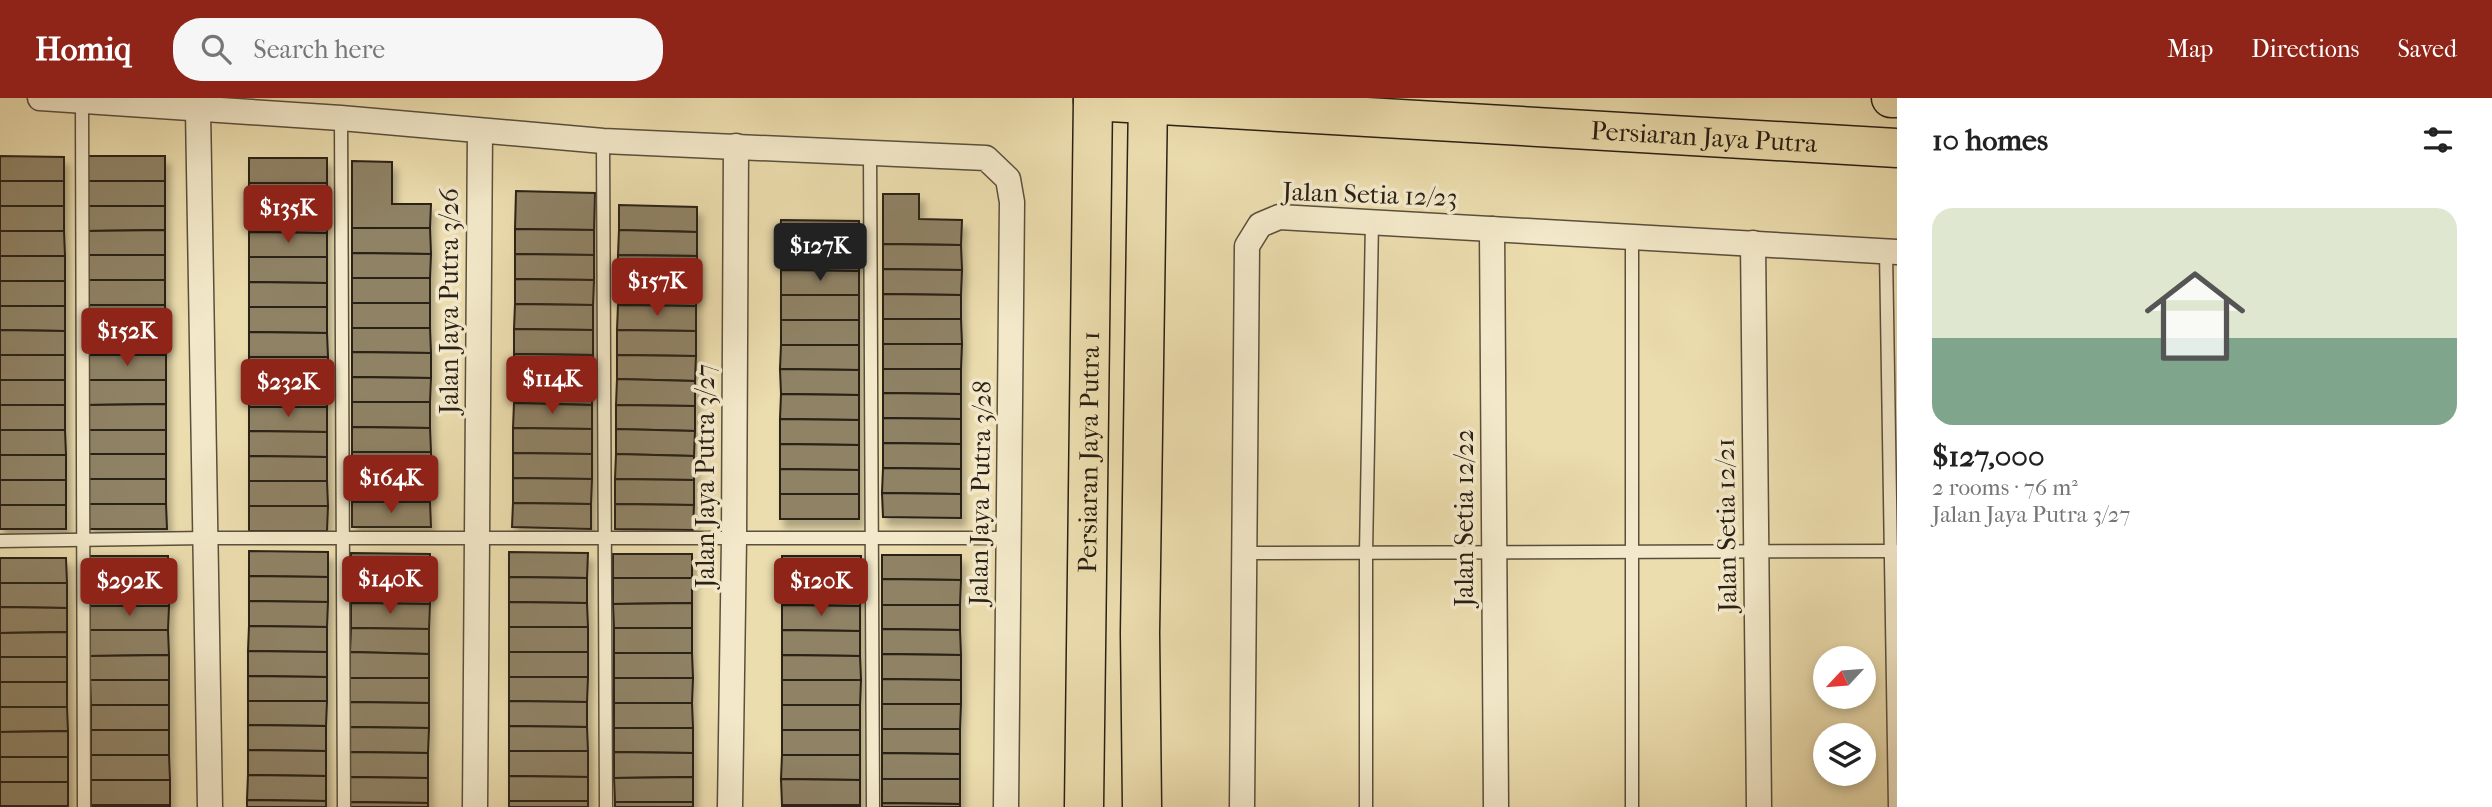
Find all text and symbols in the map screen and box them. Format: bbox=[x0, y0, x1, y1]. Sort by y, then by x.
search box bbox=[173, 18, 663, 81]
text: Homiq bbox=[35, 30, 131, 69]
icon: search bbox=[197, 30, 235, 68]
text: Search here bbox=[253, 34, 385, 65]
text: Map bbox=[2167, 35, 2213, 63]
text: Directions bbox=[2251, 35, 2359, 63]
text: Saved bbox=[2397, 35, 2457, 63]
street label: Persiaran Jaya Putra bbox=[1590, 115, 1819, 159]
icon: filters bbox=[2419, 121, 2457, 159]
text: 10 homes bbox=[1932, 123, 2048, 158]
street label: Jalan Setia 12/23 bbox=[1280, 176, 1458, 213]
pin: $135K bbox=[239, 186, 337, 245]
street label: Jalan Jaya Putra 3/26 bbox=[434, 187, 465, 416]
text: $135K bbox=[260, 194, 316, 221]
pin: $127K bbox=[771, 223, 869, 283]
text: $127K bbox=[790, 232, 850, 259]
icon: home bbox=[2132, 253, 2258, 379]
pin: $157K bbox=[608, 258, 706, 318]
text: $157K bbox=[628, 267, 686, 294]
pin: $152K bbox=[78, 308, 176, 368]
text: $152K bbox=[97, 317, 157, 344]
street label: Persiaran Jaya Putra 1 bbox=[1072, 331, 1106, 573]
pin: $114K bbox=[503, 356, 601, 416]
pin: $232K bbox=[239, 360, 337, 419]
street label: Jalan Jaya Putra 3/27 bbox=[690, 364, 721, 590]
text: $114K bbox=[522, 365, 582, 392]
text: $232K bbox=[257, 368, 319, 395]
street label: Jalan Jaya Putra 3/28 bbox=[963, 380, 998, 608]
street label: Jalan Setia 12/22 bbox=[1449, 429, 1480, 609]
street label: Jalan Setia 12/21 bbox=[1709, 438, 1744, 614]
text: $127,000 bbox=[1932, 439, 2044, 474]
pin: $164K bbox=[342, 456, 440, 515]
text: $164K bbox=[359, 464, 423, 491]
text: 2 rooms · 76 m² bbox=[1932, 474, 2078, 501]
text: Jalan Jaya Putra 3/27 bbox=[1932, 501, 2130, 528]
pin: $140K bbox=[341, 556, 439, 616]
pin: $292K bbox=[80, 559, 178, 618]
pin: $120K bbox=[772, 559, 870, 618]
text: $140K bbox=[358, 565, 422, 592]
text: $292K bbox=[96, 567, 162, 594]
text: $120K bbox=[790, 567, 852, 594]
north arrow bbox=[1813, 646, 1876, 709]
map controls bbox=[1813, 646, 1876, 786]
button: layers bbox=[1813, 723, 1876, 786]

